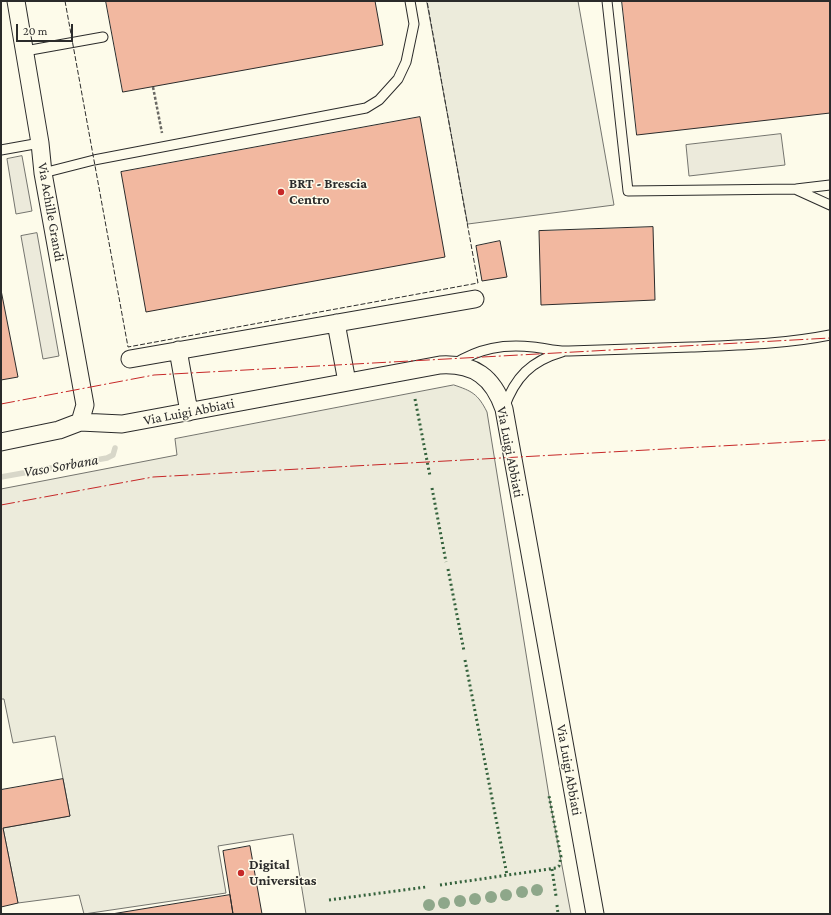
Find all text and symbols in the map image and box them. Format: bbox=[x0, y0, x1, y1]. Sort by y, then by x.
scale bar bbox=[18, 16, 75, 42]
text: 20 m bbox=[23, 24, 47, 38]
street label: Via Achille Grandi bbox=[34, 161, 68, 263]
place label: BRT - Brescia Centro bbox=[289, 176, 367, 208]
marker: BRT - Brescia Centro bbox=[276, 187, 286, 197]
street label: Via Luigi Abbiati bbox=[142, 395, 236, 429]
street label: Via Luigi Abbiati bbox=[493, 405, 527, 499]
water label: Vaso Sorbana bbox=[22, 451, 100, 481]
street label: Via Luigi Abbiati bbox=[553, 723, 585, 817]
place label: Digital Universitas bbox=[249, 857, 316, 890]
marker: Digital Universitas bbox=[236, 868, 246, 878]

